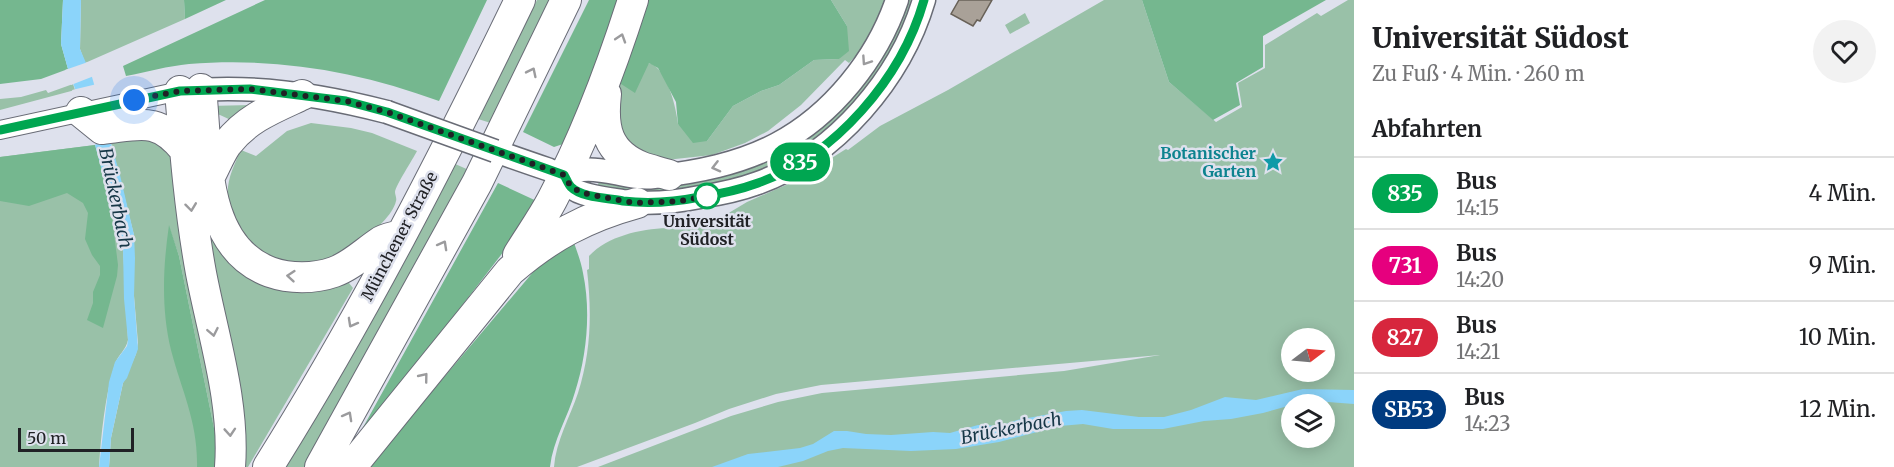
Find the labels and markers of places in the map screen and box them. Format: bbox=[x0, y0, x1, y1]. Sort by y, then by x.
place label: Botanischer Garten bbox=[1160, 143, 1257, 181]
place icon: Botanischer Garten bbox=[1261, 150, 1285, 174]
marker: Universität Südost bbox=[694, 183, 720, 209]
place label: Universität Südost bbox=[663, 211, 751, 249]

